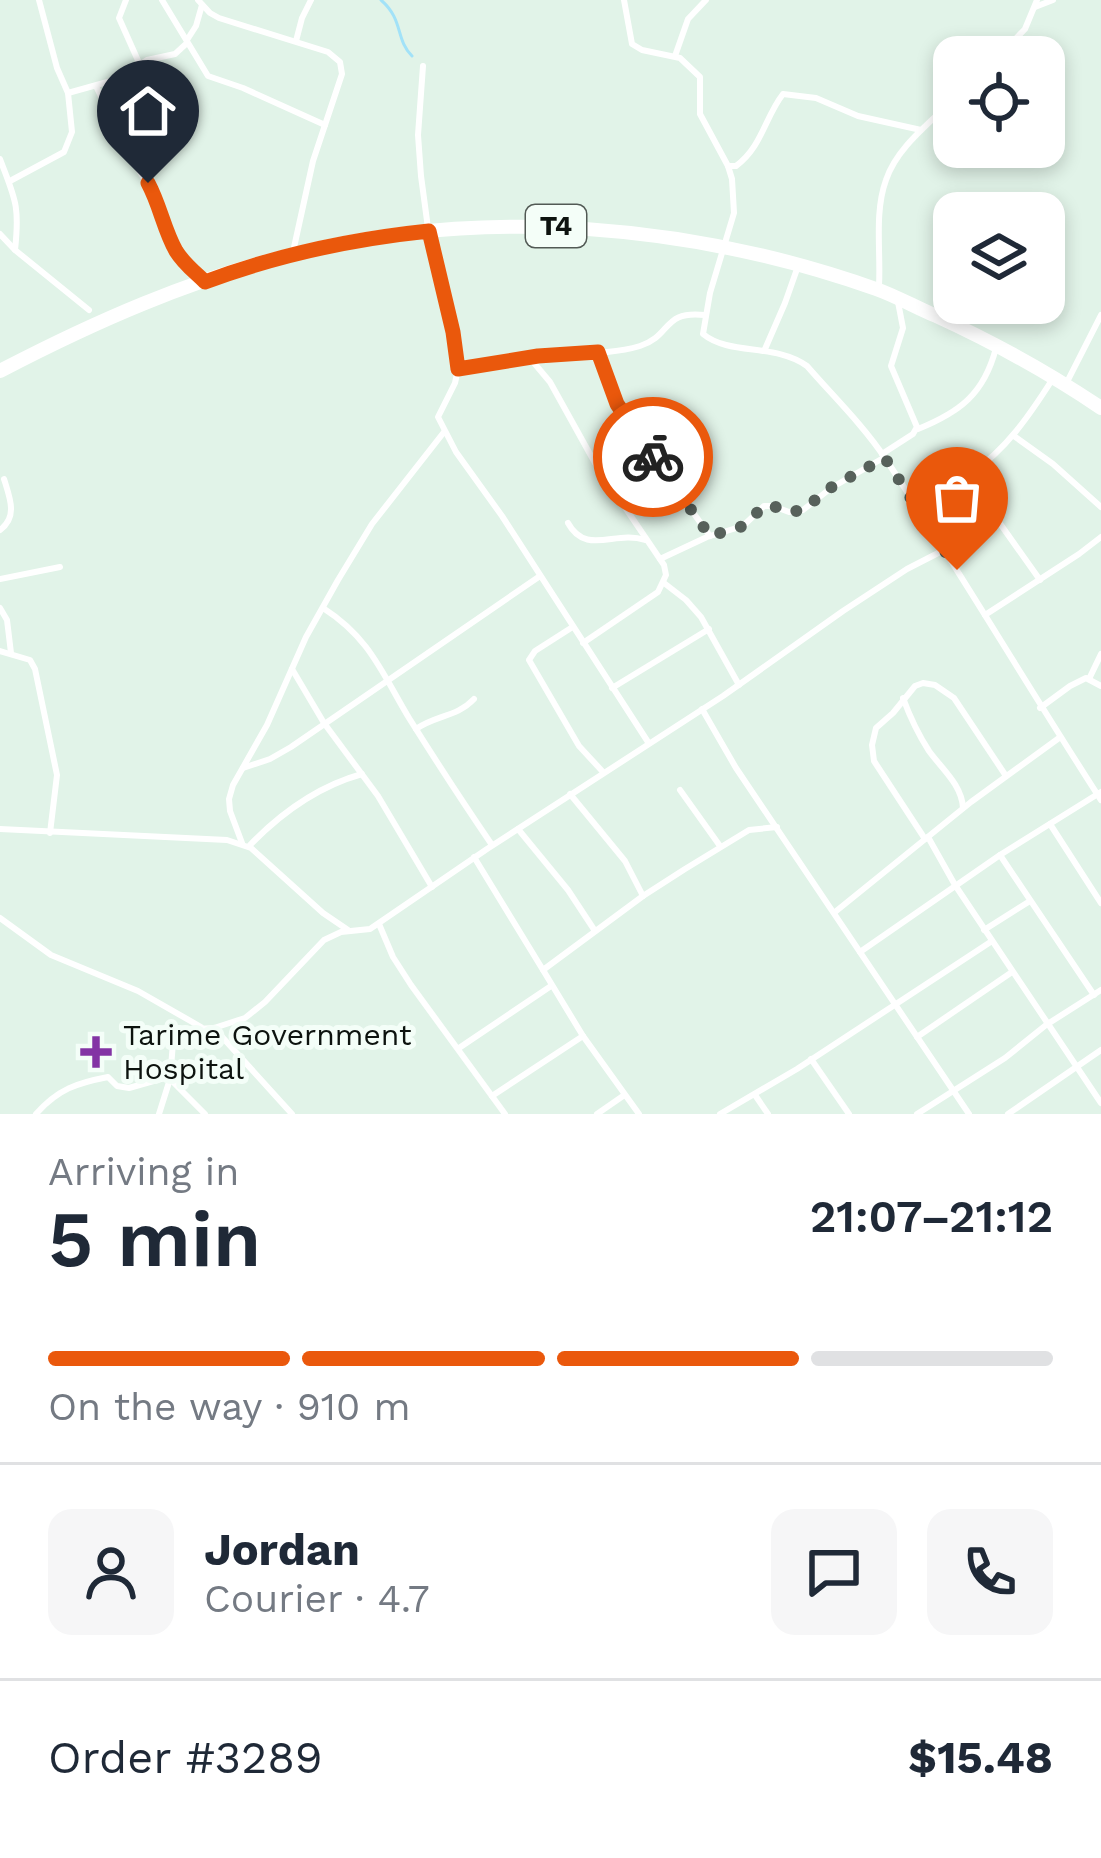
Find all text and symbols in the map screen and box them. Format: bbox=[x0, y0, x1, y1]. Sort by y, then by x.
map controls bbox=[933, 36, 1065, 324]
button: locate bbox=[933, 36, 1065, 168]
pin bbox=[97, 60, 199, 183]
icon: home bbox=[115, 78, 181, 144]
button: layers bbox=[933, 192, 1065, 324]
road number: T4 bbox=[526, 205, 586, 247]
courier bbox=[593, 397, 713, 517]
icon: bike bbox=[620, 424, 686, 490]
pin bbox=[906, 447, 1008, 570]
icon: bag bbox=[924, 465, 990, 531]
place label: Tarime Government Hospital bbox=[123, 1017, 412, 1086]
marker: Tarime Government Hospital bbox=[80, 1036, 112, 1068]
text: Arriving in bbox=[48, 1149, 239, 1194]
text: 21:07–21:12 bbox=[810, 1190, 1053, 1243]
text: 5 min bbox=[48, 1193, 261, 1285]
text: On the way · 910 m bbox=[48, 1384, 411, 1429]
button: person bbox=[48, 1509, 174, 1635]
button: chat bbox=[771, 1509, 897, 1635]
button: phone bbox=[927, 1509, 1053, 1635]
text: Jordan bbox=[204, 1523, 360, 1576]
text: Courier · 4.7 bbox=[204, 1576, 430, 1621]
text: Order #3289 bbox=[48, 1731, 323, 1784]
text: $15.48 bbox=[908, 1731, 1053, 1784]

